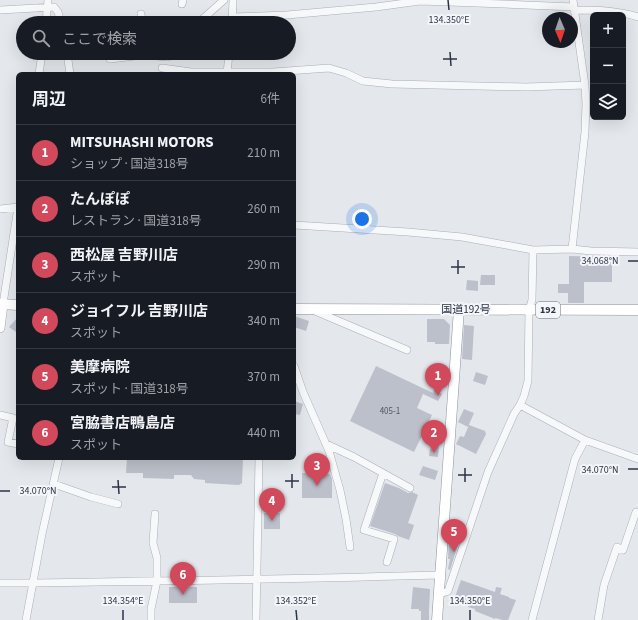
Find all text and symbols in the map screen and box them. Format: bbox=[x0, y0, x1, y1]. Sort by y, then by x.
north arrow bbox=[542, 12, 578, 48]
map controls bbox=[590, 12, 626, 120]
button: + bbox=[590, 12, 626, 48]
text: 134.350°E bbox=[429, 13, 469, 27]
search box bbox=[16, 16, 296, 60]
icon: search bbox=[30, 27, 52, 49]
text: ここで検索 bbox=[62, 29, 137, 50]
button: − bbox=[590, 48, 626, 84]
button: layers bbox=[590, 84, 626, 120]
text: 周辺 bbox=[32, 88, 66, 112]
text: 6件 bbox=[261, 90, 280, 108]
text: MITSUHASHI MOTORS bbox=[70, 132, 214, 153]
text: 1 bbox=[42, 144, 48, 162]
text: 210 m bbox=[247, 144, 280, 162]
text: ショップ · 国道318号 bbox=[70, 155, 189, 173]
text: たんぽぽ bbox=[70, 189, 130, 210]
text: 2 bbox=[42, 200, 48, 218]
text: 260 m bbox=[247, 200, 280, 218]
your location bbox=[352, 209, 372, 229]
text: レストラン · 国道318号 bbox=[70, 212, 202, 230]
text: 西松屋 吉野川店 bbox=[70, 245, 178, 266]
text: 34.068°N bbox=[581, 254, 619, 268]
text: 3 bbox=[42, 256, 48, 274]
text: 290 m bbox=[247, 256, 280, 274]
text: スポット bbox=[70, 268, 122, 286]
text: ジョイフル 吉野川店 bbox=[70, 301, 208, 322]
street label: 国道192号 bbox=[441, 302, 491, 317]
road number: 192 bbox=[536, 302, 560, 318]
text: 4 bbox=[42, 312, 48, 330]
text: 340 m bbox=[247, 312, 280, 330]
text: スポット bbox=[70, 324, 122, 342]
text: 美摩病院 bbox=[70, 357, 130, 378]
pin: 1 bbox=[425, 363, 451, 396]
text: 5 bbox=[42, 368, 48, 386]
text: 370 m bbox=[247, 368, 280, 386]
text: スポット · 国道318号 bbox=[70, 380, 189, 398]
house number: 405-1 bbox=[380, 405, 400, 418]
text: 宮脇書店鴨島店 bbox=[70, 413, 175, 434]
pin: 2 bbox=[421, 420, 447, 453]
text: 6 bbox=[42, 424, 48, 442]
text: 440 m bbox=[247, 424, 280, 442]
text: スポット bbox=[70, 436, 122, 454]
pin: 3 bbox=[304, 453, 330, 486]
text: 34.070°N bbox=[581, 463, 619, 477]
text: 34.070°N bbox=[19, 484, 57, 498]
pin: 4 bbox=[259, 488, 285, 521]
pin: 5 bbox=[441, 519, 467, 552]
pin: 6 bbox=[170, 562, 196, 595]
text: 134.354°E bbox=[103, 594, 143, 608]
text: 134.352°E bbox=[276, 594, 316, 608]
text: 134.350°E bbox=[450, 594, 490, 608]

